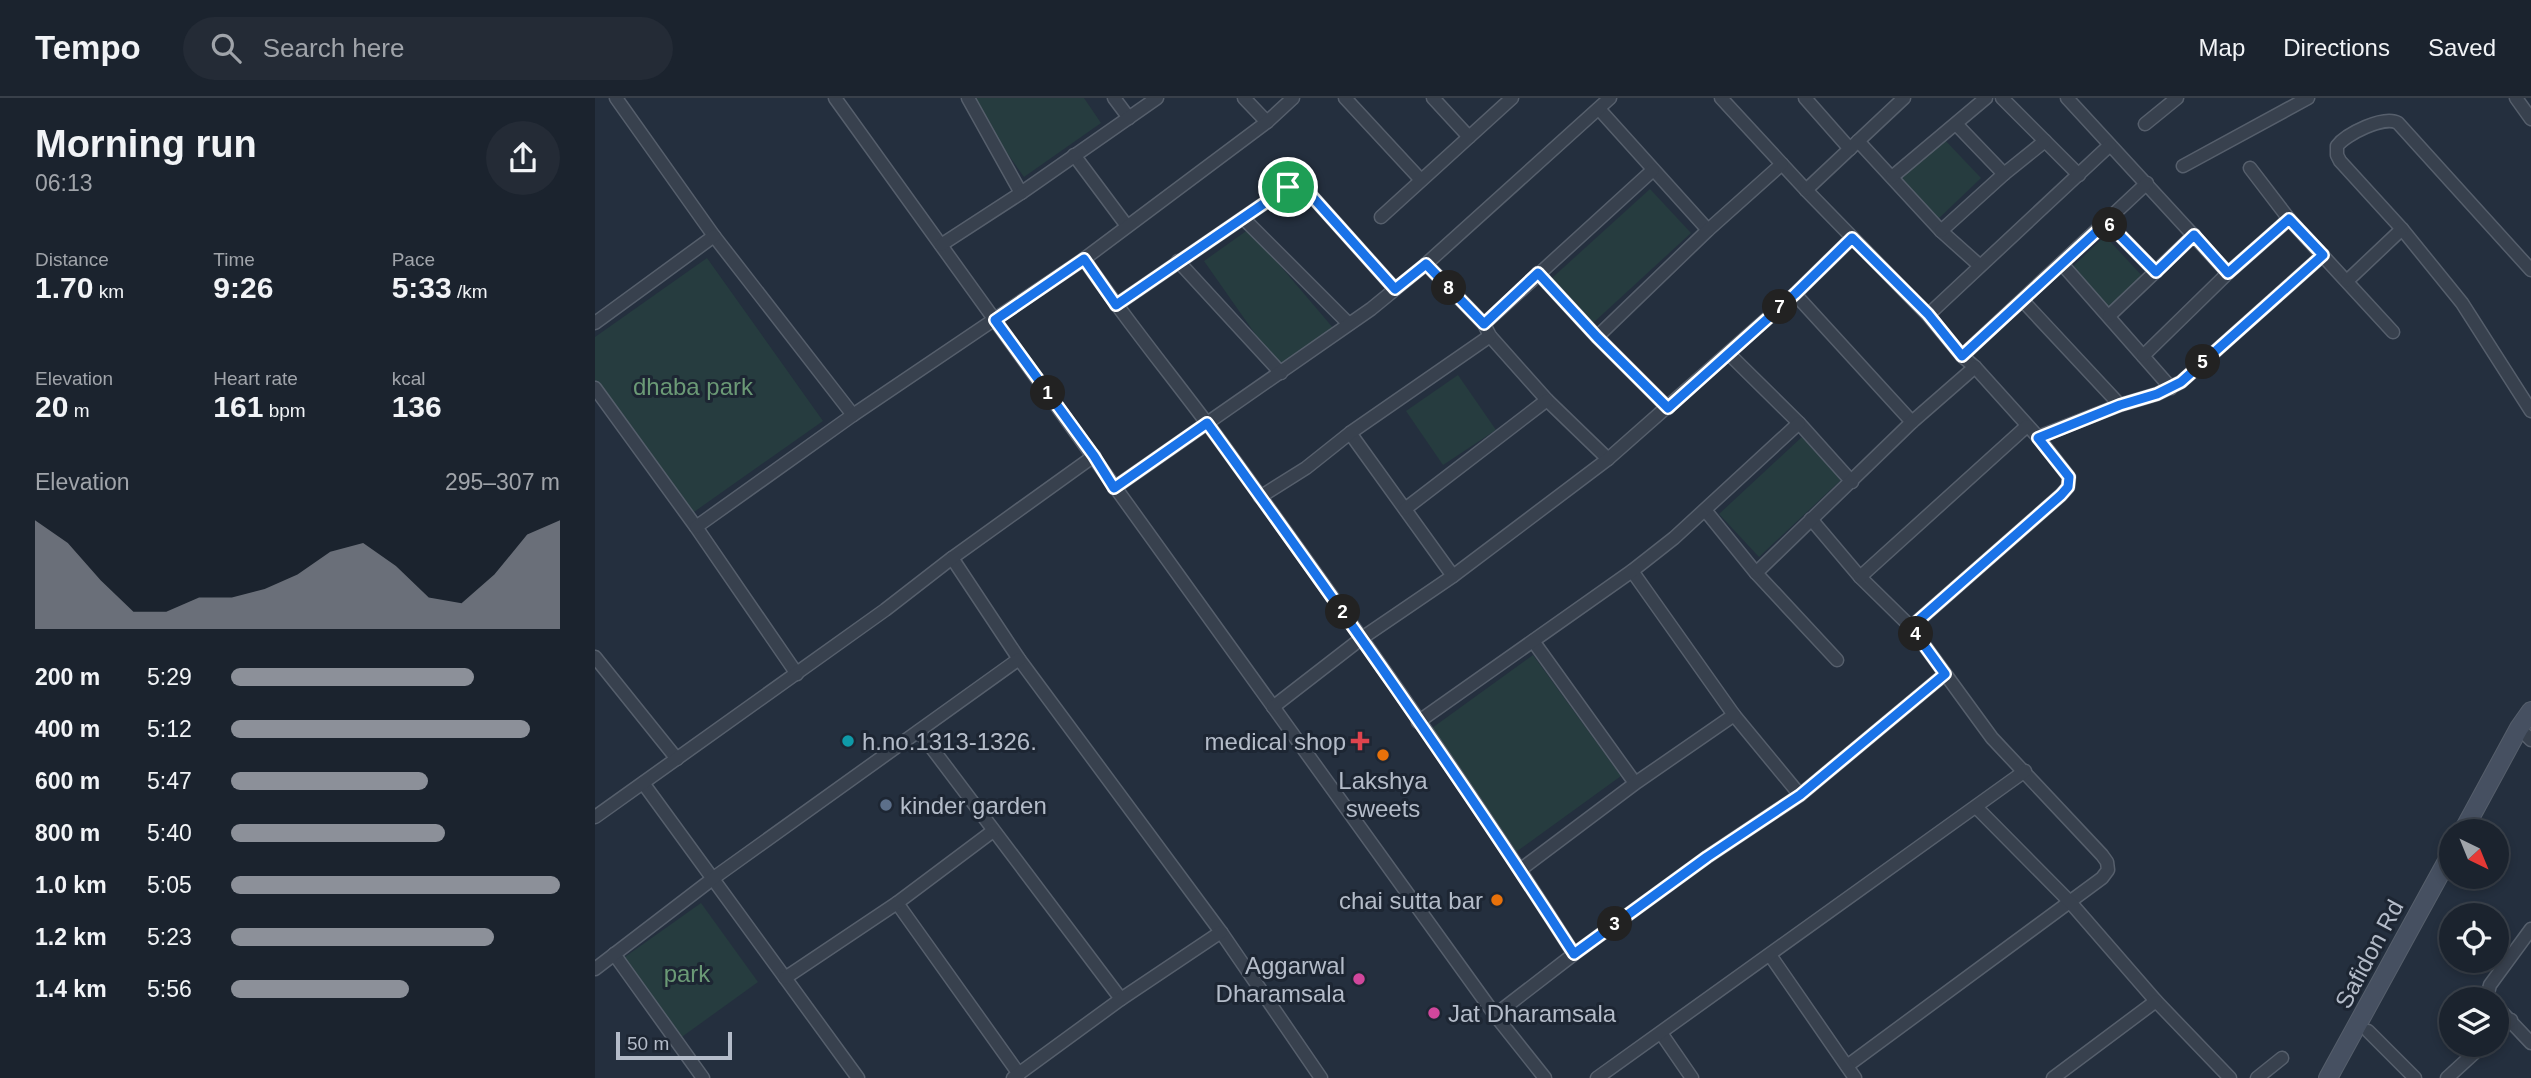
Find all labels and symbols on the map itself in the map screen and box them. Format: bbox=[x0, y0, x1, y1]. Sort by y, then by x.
pin bbox=[1258, 157, 1318, 217]
pin: 6 bbox=[2093, 208, 2127, 242]
pin: 8 bbox=[1431, 270, 1467, 306]
pin: 7 bbox=[1763, 290, 1797, 325]
pin: 5 bbox=[2185, 344, 2221, 380]
park label: dhaba park bbox=[633, 373, 754, 400]
pin: 1 bbox=[1030, 376, 1065, 410]
pin: 2 bbox=[1325, 594, 1361, 630]
pin: 4 bbox=[1899, 616, 1933, 652]
place label: h.no.1313-1326. bbox=[862, 728, 1037, 755]
place label: medical shop bbox=[1205, 728, 1346, 755]
marker: h.no.1313-1326. bbox=[840, 733, 856, 749]
marker: medical shop bbox=[1352, 733, 1368, 749]
marker: Lakshya sweets bbox=[1375, 747, 1391, 763]
place label: Lakshya sweets bbox=[1338, 767, 1428, 822]
place label: kinder garden bbox=[900, 792, 1047, 819]
marker: kinder garden bbox=[878, 797, 894, 813]
north arrow bbox=[2439, 819, 2509, 889]
place label: chai sutta bar bbox=[1339, 887, 1483, 914]
marker: chai sutta bar bbox=[1489, 892, 1505, 908]
street label: Safidon Rd bbox=[2329, 895, 2409, 1013]
pin: 3 bbox=[1597, 906, 1633, 942]
place label: Aggarwal Dharamsala bbox=[1216, 952, 1346, 1007]
park label: park bbox=[664, 960, 711, 987]
marker: Aggarwal Dharamsala bbox=[1351, 971, 1367, 987]
place label: Jat Dharamsala bbox=[1448, 1000, 1617, 1027]
marker: Jat Dharamsala bbox=[1426, 1005, 1442, 1021]
scale bar bbox=[616, 1029, 731, 1061]

